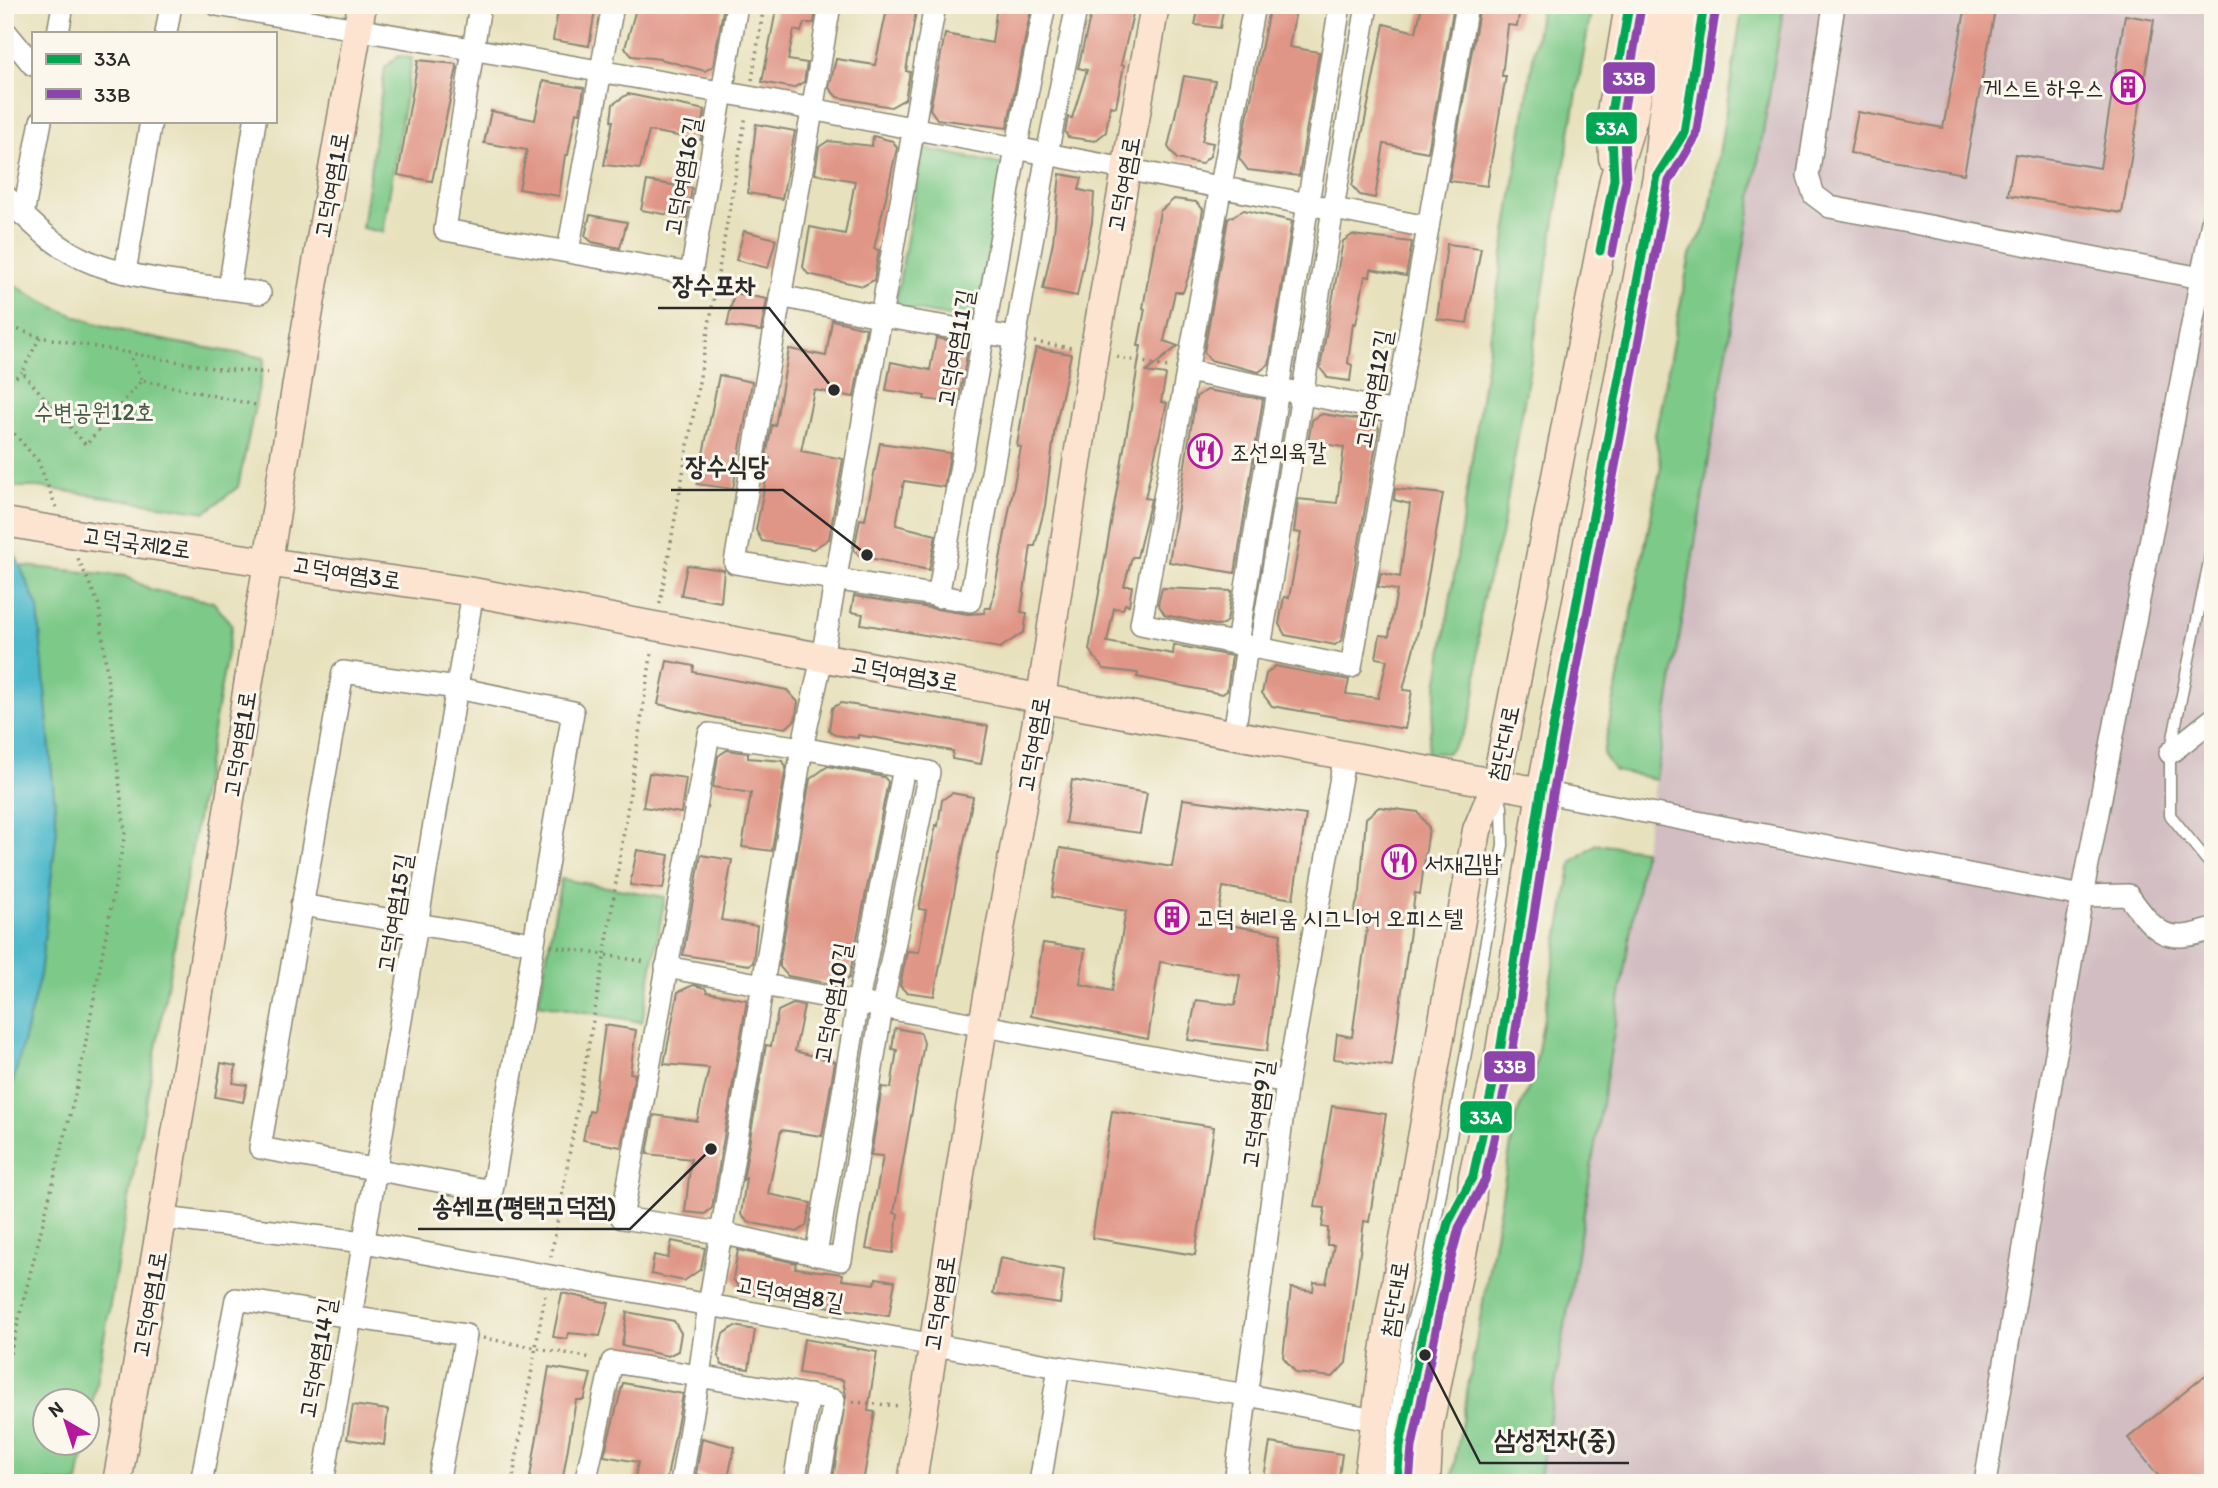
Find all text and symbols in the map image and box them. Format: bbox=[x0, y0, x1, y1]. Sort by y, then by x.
legend bbox=[32, 32, 276, 122]
text: 33A bbox=[94, 46, 131, 71]
line badge: 33B bbox=[1602, 61, 1656, 95]
text: 33B bbox=[1613, 67, 1645, 90]
building icon: 게스트 하우스 bbox=[2109, 68, 2147, 106]
place label: 게스트 하우스 bbox=[1983, 73, 2104, 102]
text: 33B bbox=[94, 82, 130, 107]
line badge: 33A bbox=[1585, 111, 1638, 145]
street label: 고덕여염16길 bbox=[657, 114, 707, 238]
text: 33A bbox=[1596, 117, 1629, 140]
street label: 고덕여염1로 bbox=[307, 129, 355, 241]
street label: 고덕여염로 bbox=[1100, 134, 1146, 234]
callout: 장수포차 bbox=[658, 261, 769, 308]
text: 장수포차 bbox=[672, 269, 756, 301]
street label: 고덕여염11길 bbox=[930, 287, 980, 409]
street label: 고덕여염12길 bbox=[1348, 327, 1398, 451]
park label: 수변공원12호 bbox=[34, 397, 154, 426]
restaurant icon: 조선의육칼 bbox=[1186, 432, 1224, 470]
place label: 조선의육칼 bbox=[1230, 437, 1327, 466]
callout: 장수식당 bbox=[671, 443, 783, 490]
text: 장수식당 bbox=[685, 450, 769, 482]
street label: 고덕국제2로 bbox=[81, 520, 193, 564]
street label: 고덕여염3로 bbox=[291, 549, 403, 595]
street label: 고덕여염3로 bbox=[848, 649, 962, 697]
street label: 고덕여염1로 bbox=[216, 689, 262, 799]
street label: 고덕여염로 bbox=[1010, 694, 1056, 794]
street label: 첨단대로 bbox=[1481, 702, 1525, 784]
restaurant icon: 서재김밥 bbox=[1380, 843, 1418, 881]
place label: 서재김밥 bbox=[1424, 848, 1502, 877]
street label: 고덕여염15길 bbox=[370, 851, 418, 975]
building icon: 고덕 헤리움 시그니어 오피스텔 bbox=[1153, 898, 1191, 936]
place label: 고덕 헤리움 시그니어 오피스텔 bbox=[1196, 903, 1463, 932]
street label: 고덕여염10길 bbox=[807, 940, 857, 1066]
line badge: 33B bbox=[1483, 1050, 1536, 1083]
text: 33B bbox=[1494, 1055, 1526, 1078]
street label: 고덕여염9길 bbox=[1235, 1058, 1279, 1170]
line badge: 33A bbox=[1459, 1100, 1513, 1134]
text: 33A bbox=[1470, 1106, 1503, 1129]
callout: 송쉐프(평택고덕점) bbox=[418, 1182, 630, 1229]
text: 송쉐프(평택고덕점) bbox=[432, 1190, 616, 1222]
street label: 고덕여염1로 bbox=[125, 1248, 173, 1360]
street label: 고덕여염로 bbox=[917, 1253, 961, 1353]
street label: 첨단대로 bbox=[1374, 1259, 1414, 1339]
street label: 고덕여염8길 bbox=[733, 1269, 847, 1317]
street label: 고덕여염14길 bbox=[292, 1295, 342, 1421]
north arrow bbox=[32, 1386, 102, 1456]
text: N bbox=[43, 1396, 68, 1422]
callout: 삼성전자(중) bbox=[1480, 1416, 1629, 1463]
text: 삼성전자(중) bbox=[1493, 1423, 1616, 1455]

